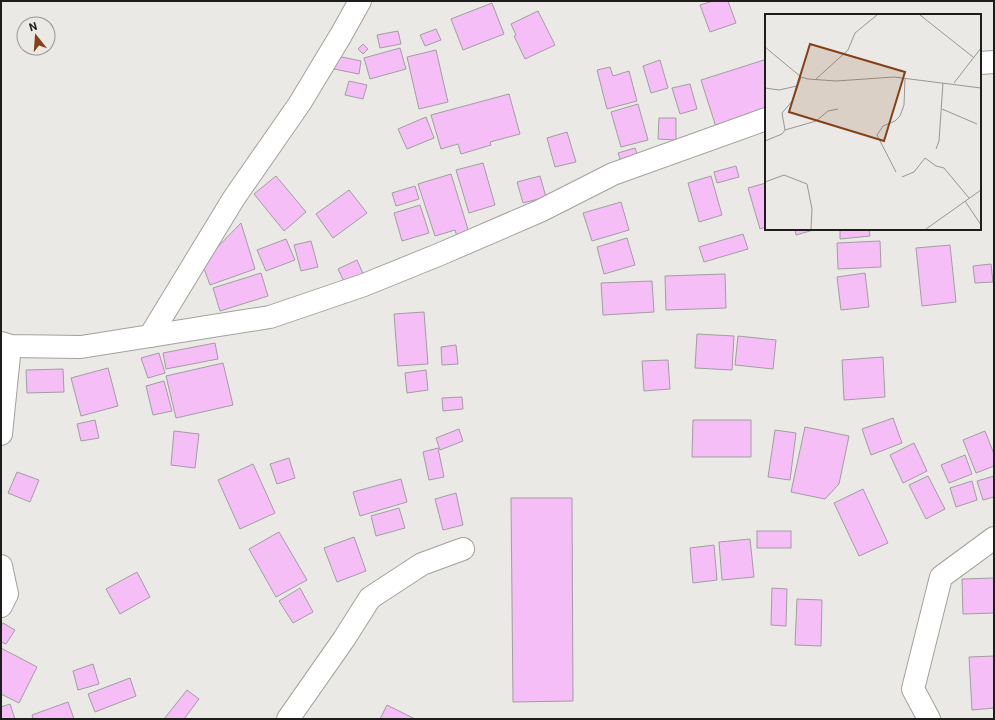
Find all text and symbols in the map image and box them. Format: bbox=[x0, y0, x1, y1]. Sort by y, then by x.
inset map bbox=[765, 14, 981, 230]
north arrow bbox=[16, 16, 56, 56]
text: N bbox=[28, 19, 39, 34]

